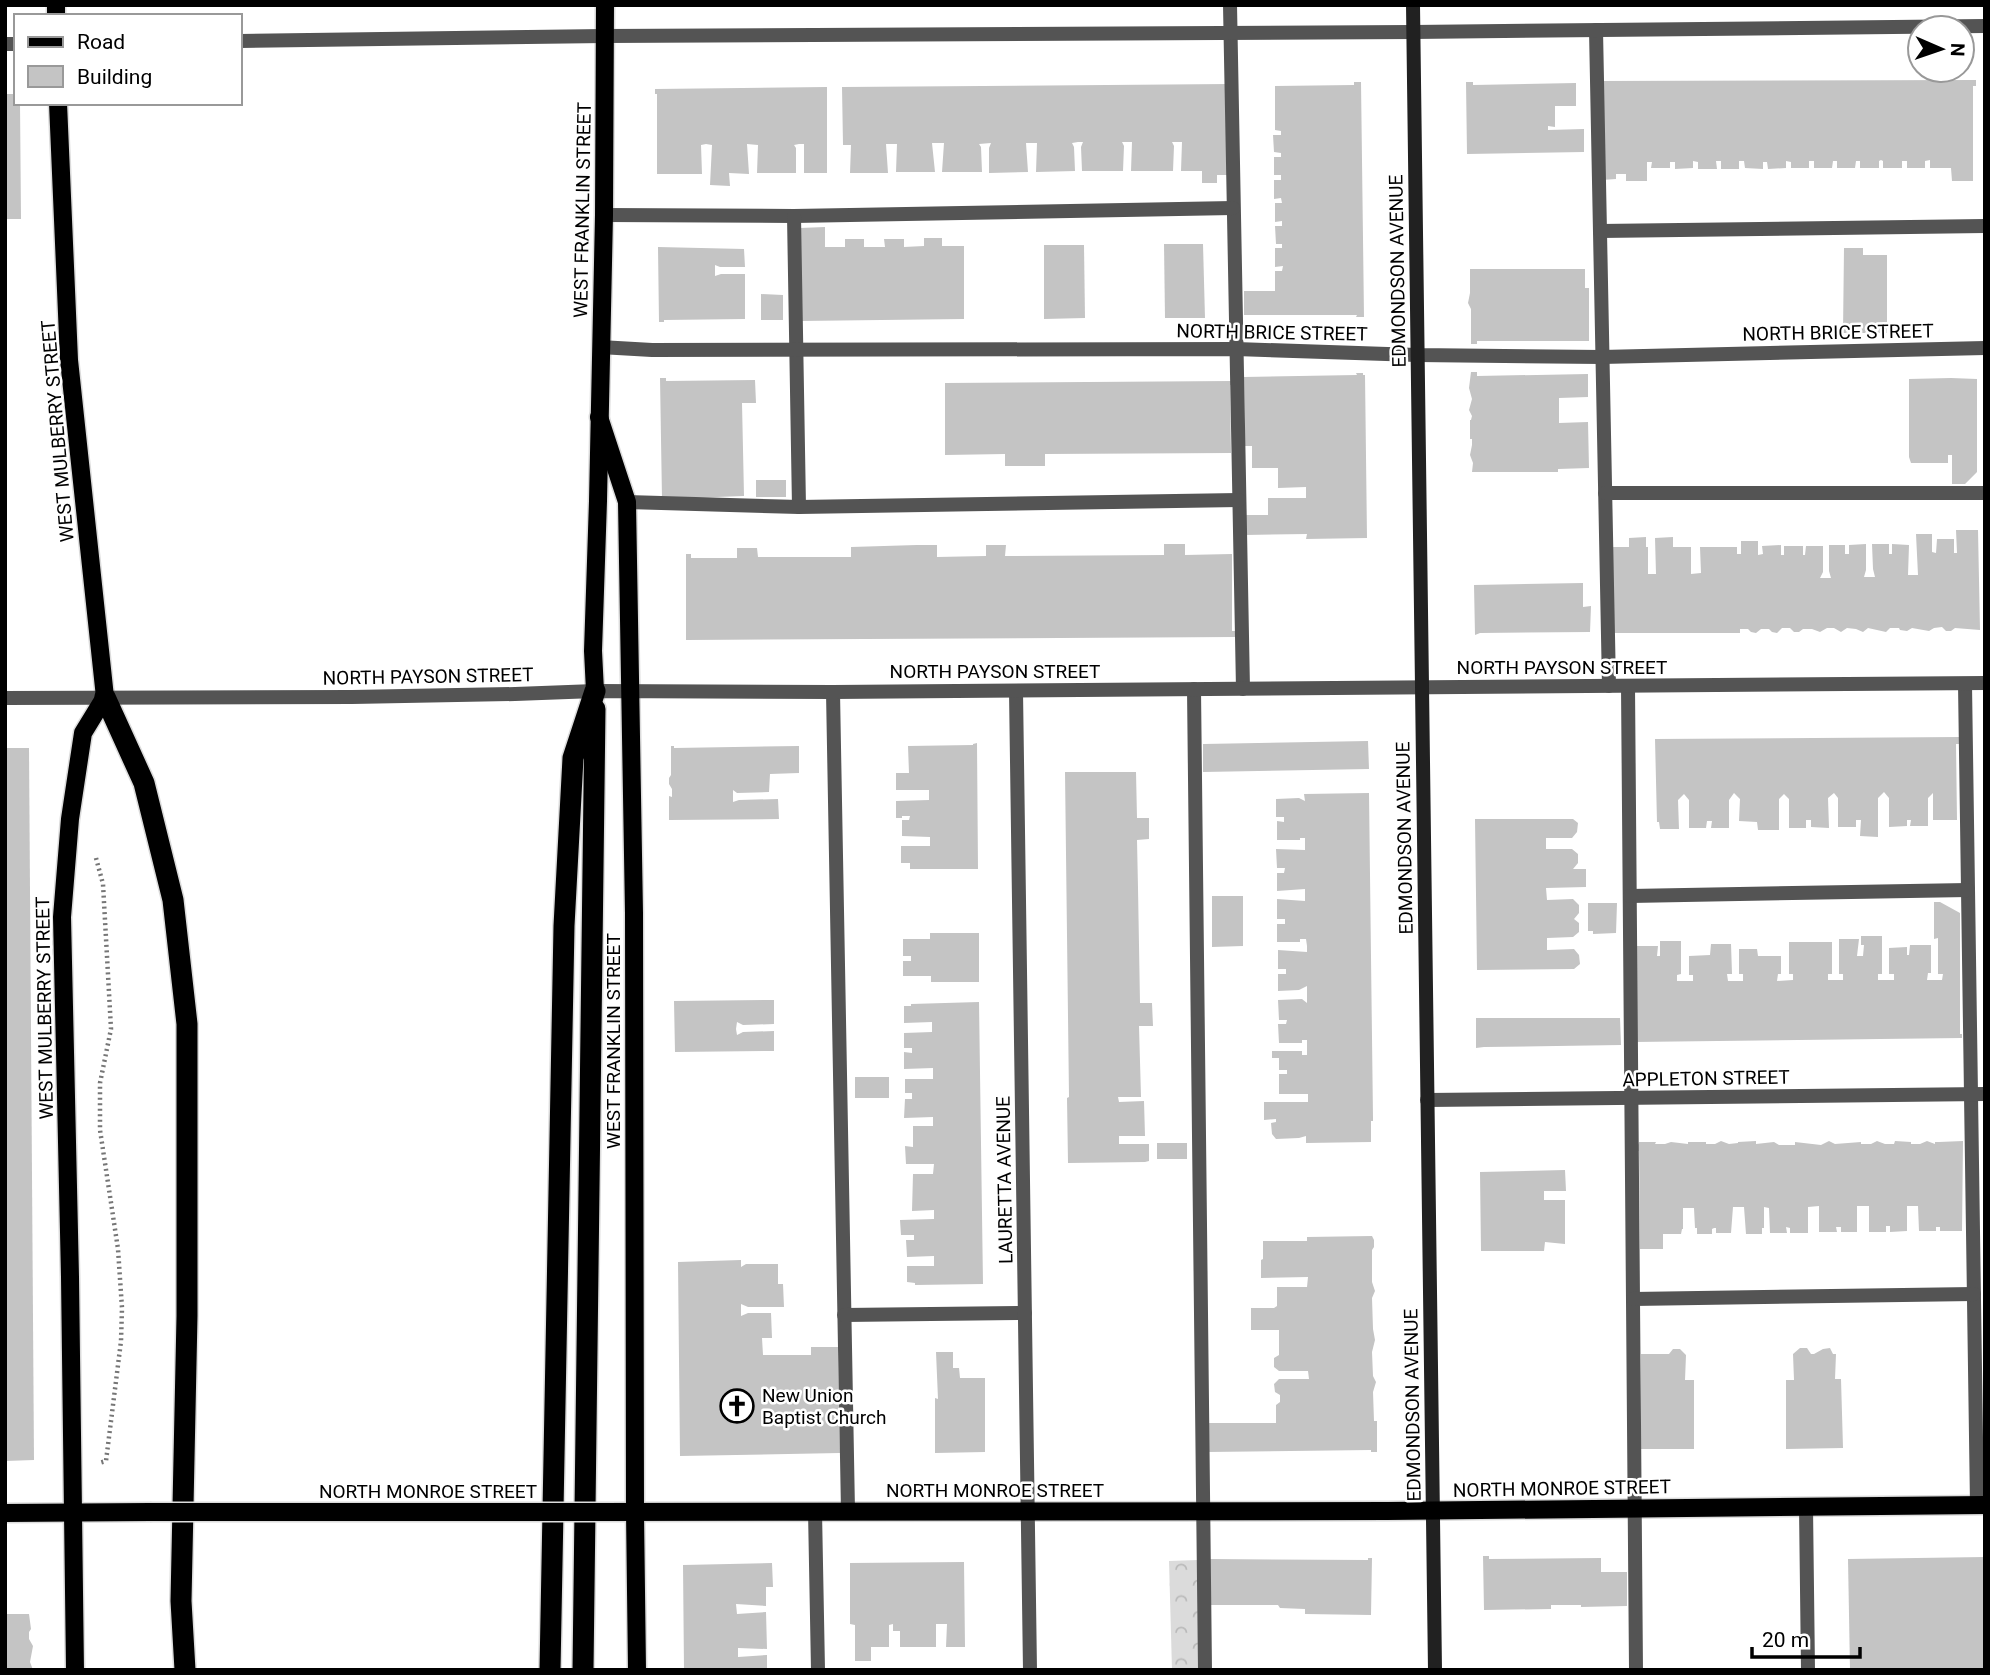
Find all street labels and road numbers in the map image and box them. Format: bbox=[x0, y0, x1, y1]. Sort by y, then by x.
street label: WEST FRANKLIN STREET bbox=[569, 102, 596, 318]
street label: EDMONDSON AVENUE bbox=[1384, 174, 1411, 368]
street label: WEST MULBERRY STREET bbox=[36, 319, 79, 543]
street label: NORTH BRICE STREET bbox=[1176, 319, 1368, 346]
street label: NORTH BRICE STREET bbox=[1742, 319, 1934, 346]
street label: NORTH PAYSON STREET bbox=[1457, 656, 1667, 679]
street label: NORTH PAYSON STREET bbox=[890, 660, 1100, 683]
street label: NORTH PAYSON STREET bbox=[322, 663, 534, 690]
street label: EDMONDSON AVENUE bbox=[1391, 741, 1418, 935]
street label: WEST MULBERRY STREET bbox=[31, 896, 58, 1120]
street label: WEST FRANKLIN STREET bbox=[602, 933, 625, 1149]
street label: APPLETON STREET bbox=[1622, 1066, 1790, 1091]
street label: LAURETTA AVENUE bbox=[992, 1096, 1017, 1264]
street label: EDMONDSON AVENUE bbox=[1399, 1308, 1426, 1502]
street label: NORTH MONROE STREET bbox=[1453, 1475, 1671, 1502]
street label: NORTH MONROE STREET bbox=[886, 1479, 1104, 1502]
street label: NORTH MONROE STREET bbox=[319, 1480, 537, 1503]

